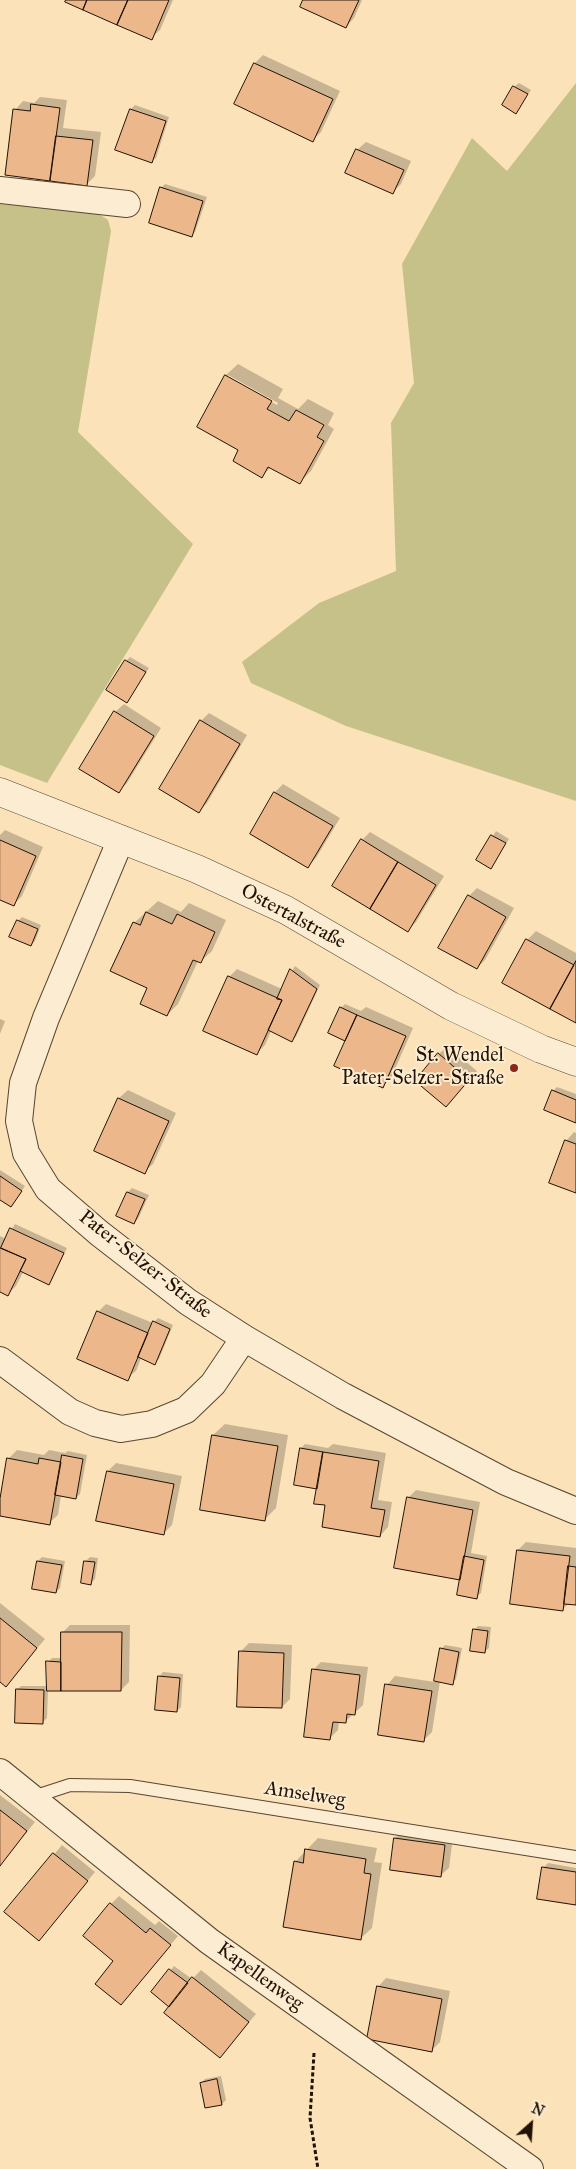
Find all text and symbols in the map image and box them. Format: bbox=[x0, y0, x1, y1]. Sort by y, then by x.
street label: Ostertalstraße bbox=[236, 879, 350, 955]
place label: St. Wendel Pater-Selzer-Straße bbox=[342, 1044, 504, 1091]
marker: St. Wendel Pater-Selzer-Straße bbox=[508, 1062, 520, 1074]
street label: Pater-Selzer-Straße bbox=[74, 1206, 216, 1324]
street label: Amselweg bbox=[263, 1777, 347, 1813]
street label: Kapellenweg bbox=[212, 1938, 308, 2016]
north arrow bbox=[506, 2099, 556, 2149]
text: N bbox=[529, 2100, 547, 2120]

